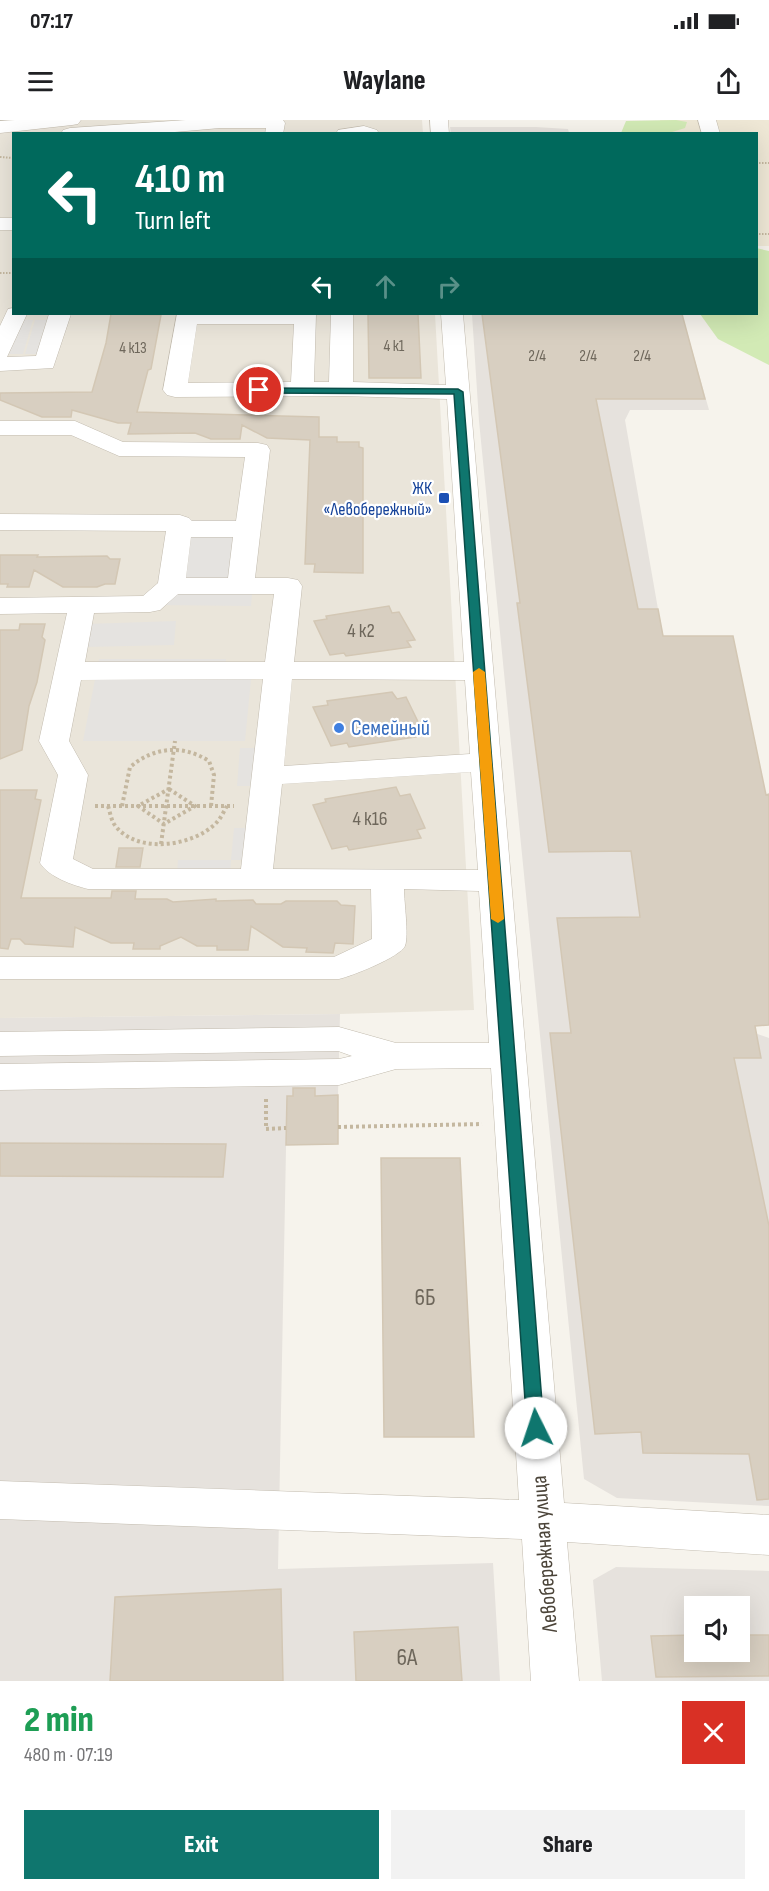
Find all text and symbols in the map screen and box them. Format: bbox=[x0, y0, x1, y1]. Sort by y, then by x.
text: 07:17 bbox=[30, 8, 73, 35]
icon: menu bbox=[24, 65, 57, 98]
text: Waylane bbox=[343, 65, 426, 97]
icon: share bbox=[712, 65, 745, 98]
text: 410 m bbox=[135, 154, 225, 205]
icon: left bbox=[36, 156, 114, 234]
text: Turn left bbox=[135, 205, 211, 237]
icon: left bbox=[306, 270, 339, 303]
icon: ahead bbox=[369, 270, 402, 303]
icon: right bbox=[432, 270, 465, 303]
house number: 4 к1 bbox=[384, 337, 405, 356]
house number: 4 к13 bbox=[119, 339, 147, 358]
house number: 2/4 bbox=[528, 347, 546, 366]
house number: 2/4 bbox=[579, 347, 597, 366]
house number: 2/4 bbox=[633, 347, 651, 366]
pin bbox=[233, 364, 284, 415]
icon: arrive bbox=[242, 373, 275, 406]
place label: ЖК «Левобережный» bbox=[323, 478, 433, 520]
marker: ЖК «Левобережный» bbox=[437, 491, 451, 505]
house number: 4 к2 bbox=[347, 619, 375, 643]
place label: Семейный bbox=[351, 715, 430, 742]
marker: Семейный bbox=[332, 721, 346, 735]
house number: 4 к16 bbox=[353, 807, 387, 831]
house number: 6Б bbox=[414, 1283, 436, 1312]
position arrow bbox=[504, 1396, 568, 1460]
street label: Левобережная улица bbox=[526, 1475, 564, 1634]
map controls bbox=[684, 1596, 750, 1662]
button: sound bbox=[684, 1596, 750, 1662]
house number: 6А bbox=[397, 1643, 418, 1672]
text: 2 min bbox=[24, 1699, 94, 1742]
button: close bbox=[682, 1701, 745, 1764]
text: 480 m · 07:19 bbox=[24, 1743, 113, 1767]
button: Exit bbox=[24, 1810, 379, 1879]
button: Share bbox=[391, 1810, 745, 1879]

